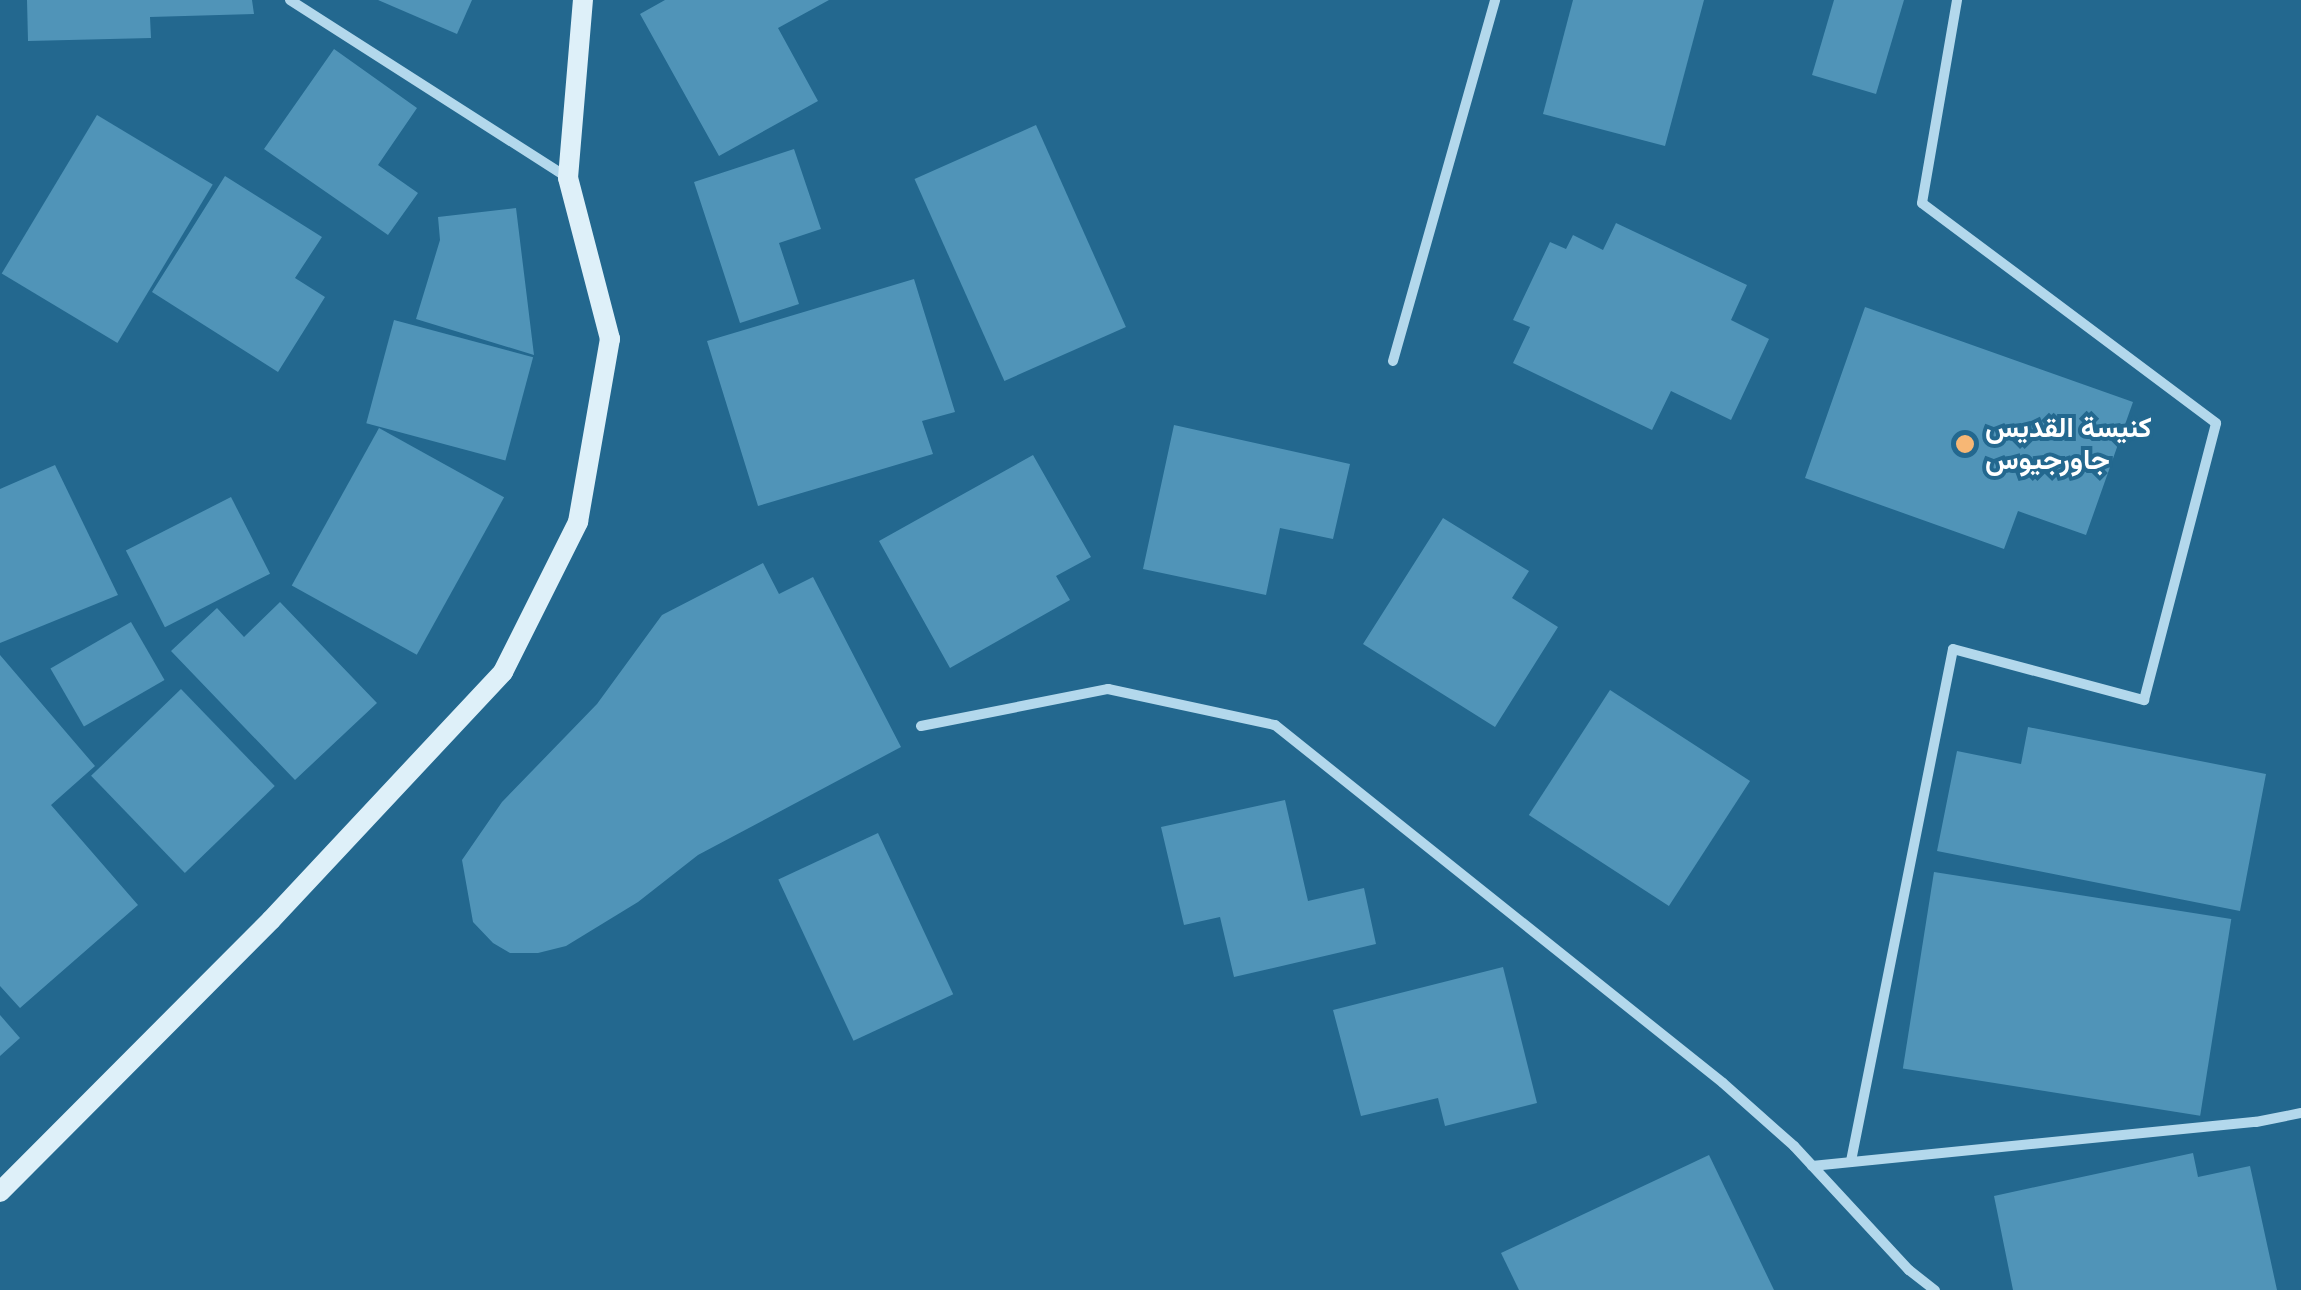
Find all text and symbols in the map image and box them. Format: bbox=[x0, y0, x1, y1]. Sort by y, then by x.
place label: كنيسة القديس جاورجيوس bbox=[1985, 411, 2152, 477]
marker: كنيسة القديس جاورجيوس bbox=[1954, 433, 1976, 455]

